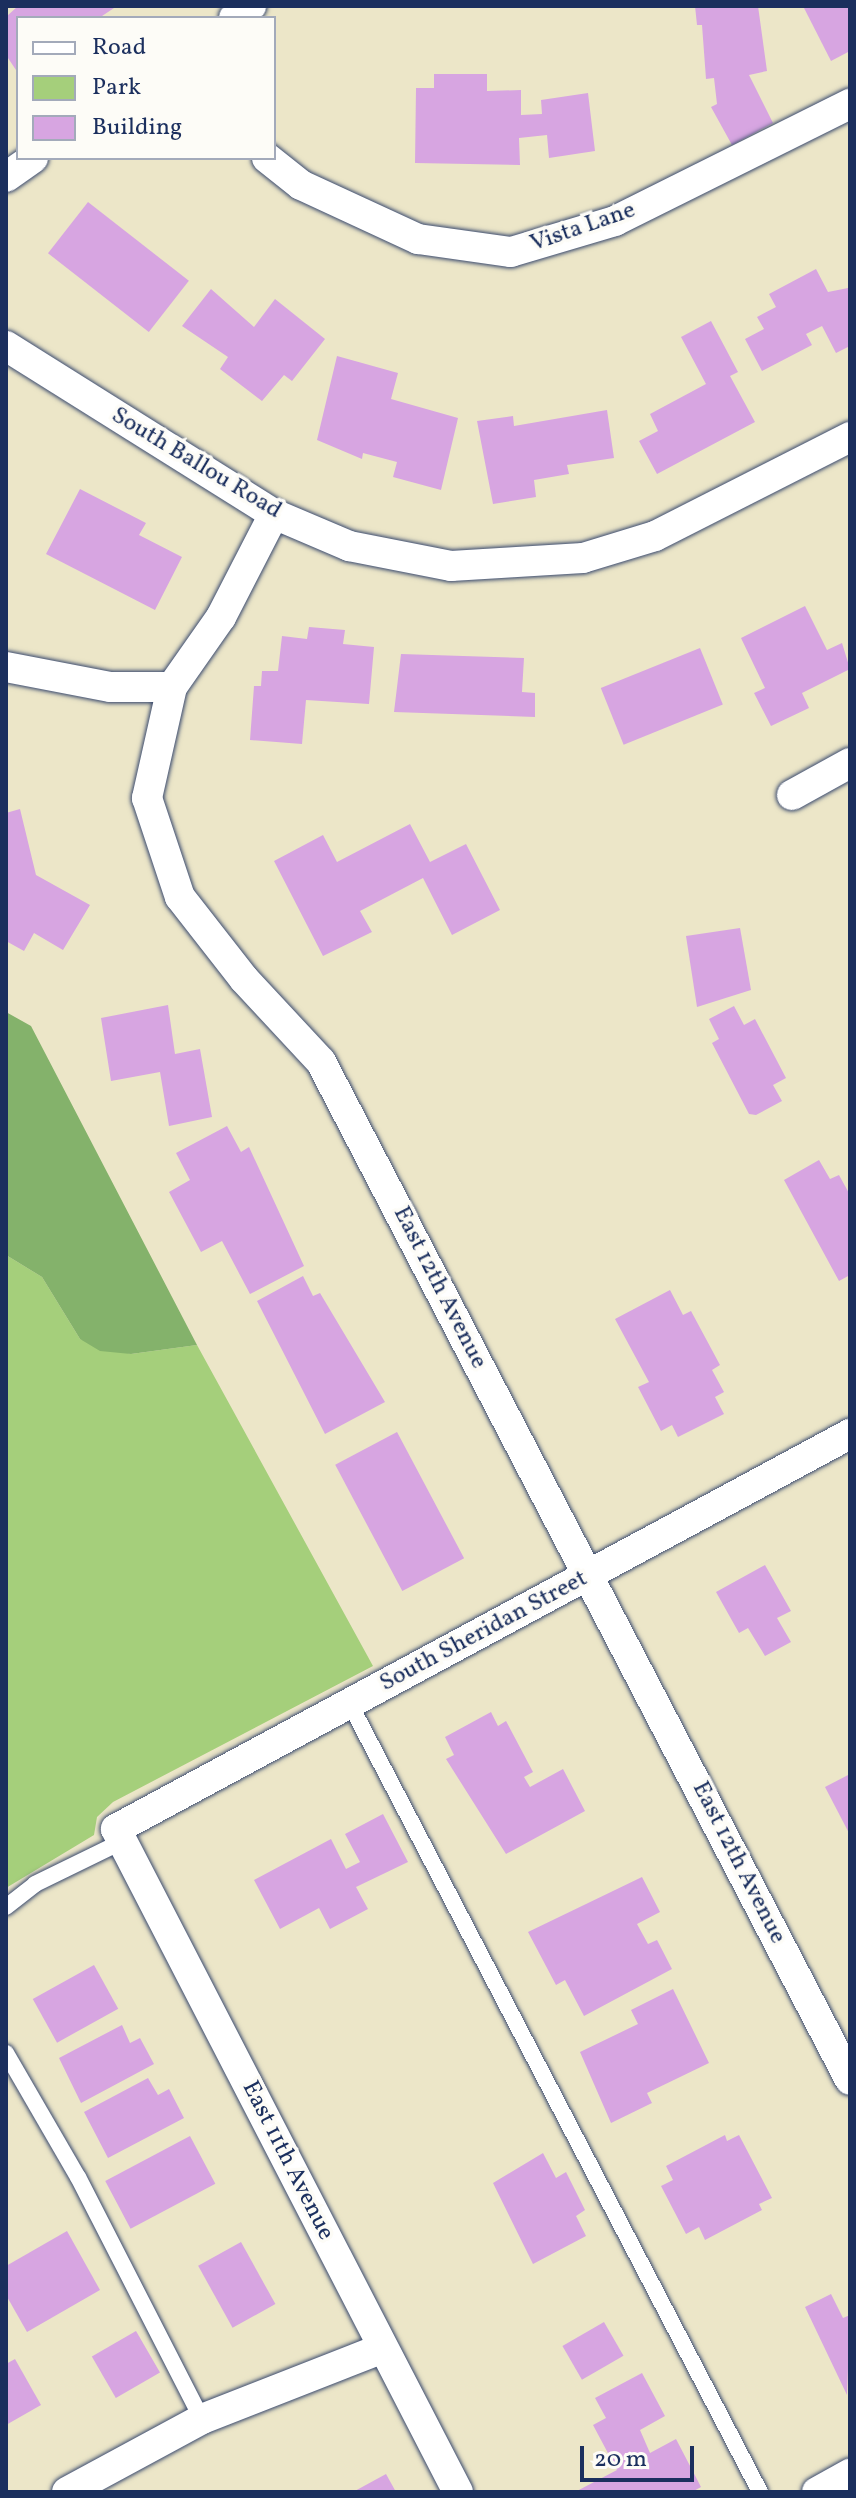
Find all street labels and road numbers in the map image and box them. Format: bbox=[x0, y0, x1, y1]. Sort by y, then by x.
street label: Vista Lane bbox=[527, 197, 639, 259]
street label: South Ballou Road bbox=[106, 402, 286, 526]
street label: East 12th Avenue bbox=[386, 1202, 492, 1374]
street label: South Sheridan Street bbox=[375, 1565, 593, 1699]
street label: East 12th Avenue bbox=[685, 1777, 791, 1949]
street label: East 11th Avenue bbox=[235, 2077, 339, 2245]

